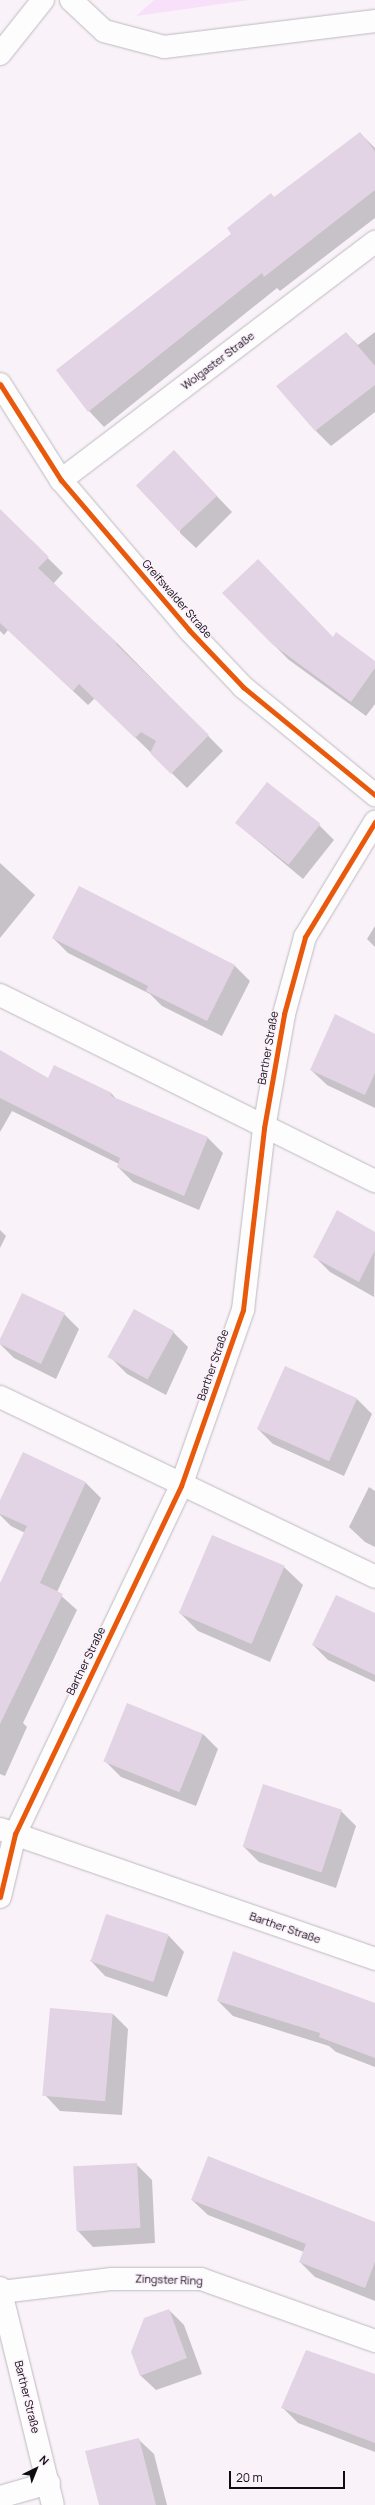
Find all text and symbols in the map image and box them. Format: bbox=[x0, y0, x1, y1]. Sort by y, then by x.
street label: Wolgaster Straße bbox=[179, 329, 257, 393]
street label: Greifswalder Straße bbox=[139, 557, 215, 641]
street label: Barther Straße bbox=[255, 1010, 281, 1086]
street label: Barther Straße bbox=[195, 1328, 231, 1402]
street label: Barther Straße bbox=[64, 1625, 108, 1697]
street label: Barther Straße bbox=[248, 1910, 322, 1946]
street label: Zingster Ring bbox=[135, 2272, 203, 2288]
street label: Barther Straße bbox=[12, 2359, 42, 2435]
north arrow bbox=[16, 2449, 56, 2489]
text: N bbox=[37, 2452, 53, 2468]
scale bar bbox=[231, 2463, 347, 2489]
text: 20 m bbox=[236, 2469, 263, 2486]

